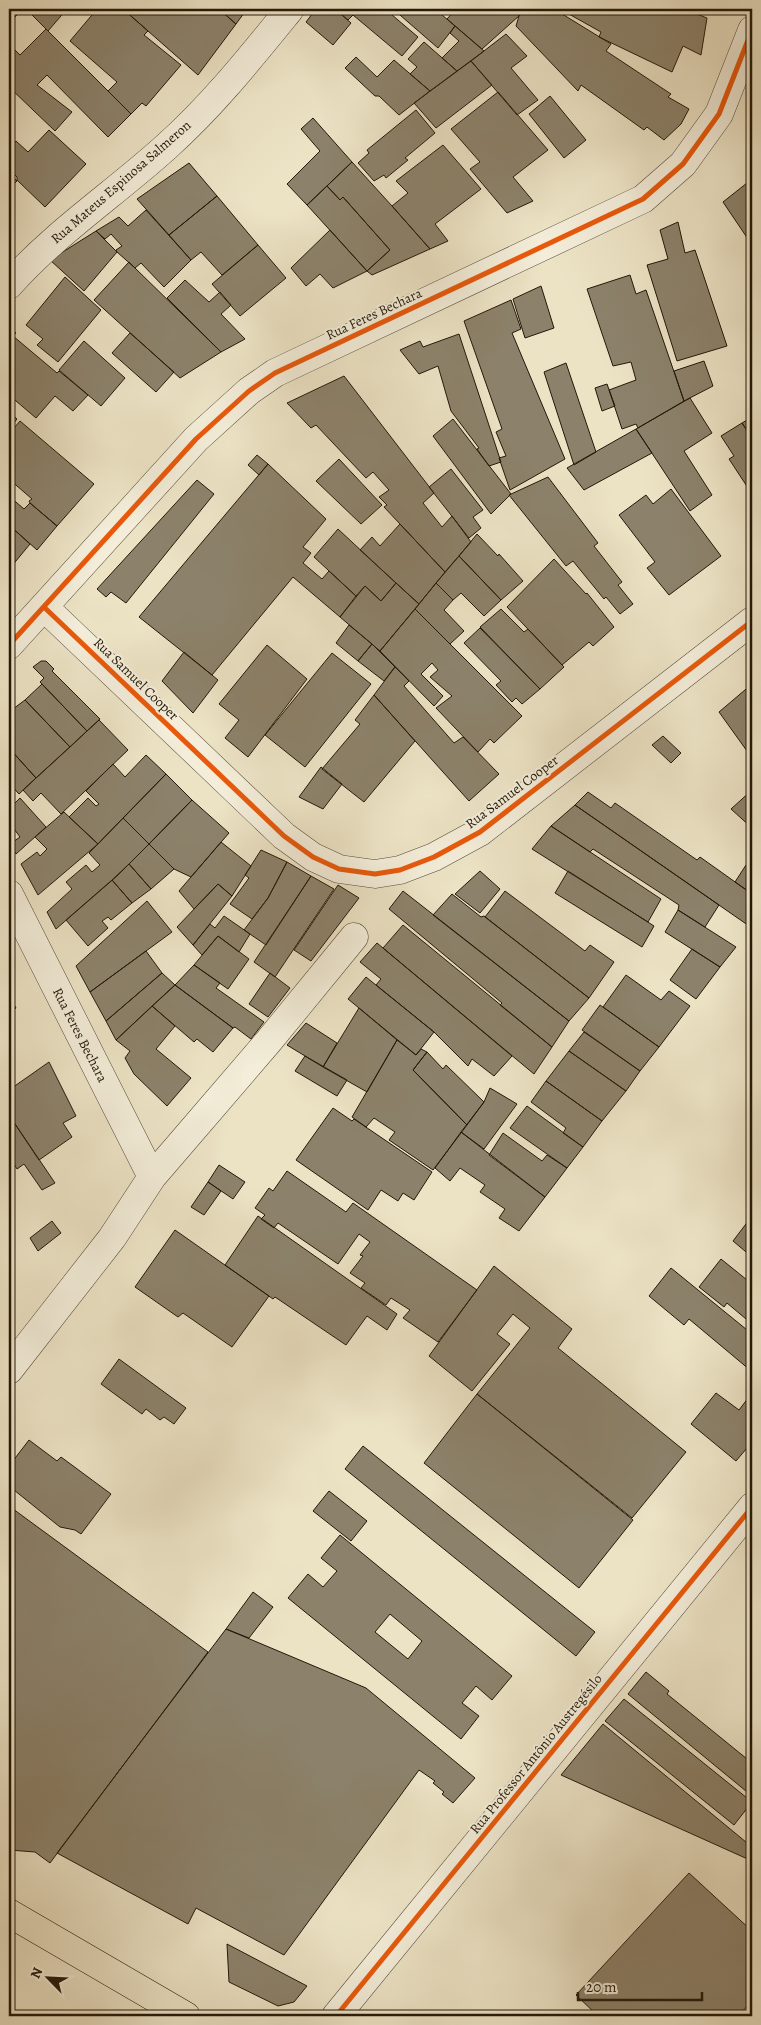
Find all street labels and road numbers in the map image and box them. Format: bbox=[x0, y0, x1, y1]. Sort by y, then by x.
street label: Rua Mateus Espinosa Salmeron bbox=[47, 116, 195, 248]
street label: Rua Feres Bechara bbox=[323, 283, 426, 345]
street label: Rua Samuel Cooper bbox=[89, 633, 183, 725]
street label: Rua Samuel Cooper bbox=[462, 750, 563, 833]
street label: Rua Feres Bechara bbox=[48, 984, 112, 1086]
street label: Rua Professor Antônio Austregésilo bbox=[465, 1670, 607, 1838]

